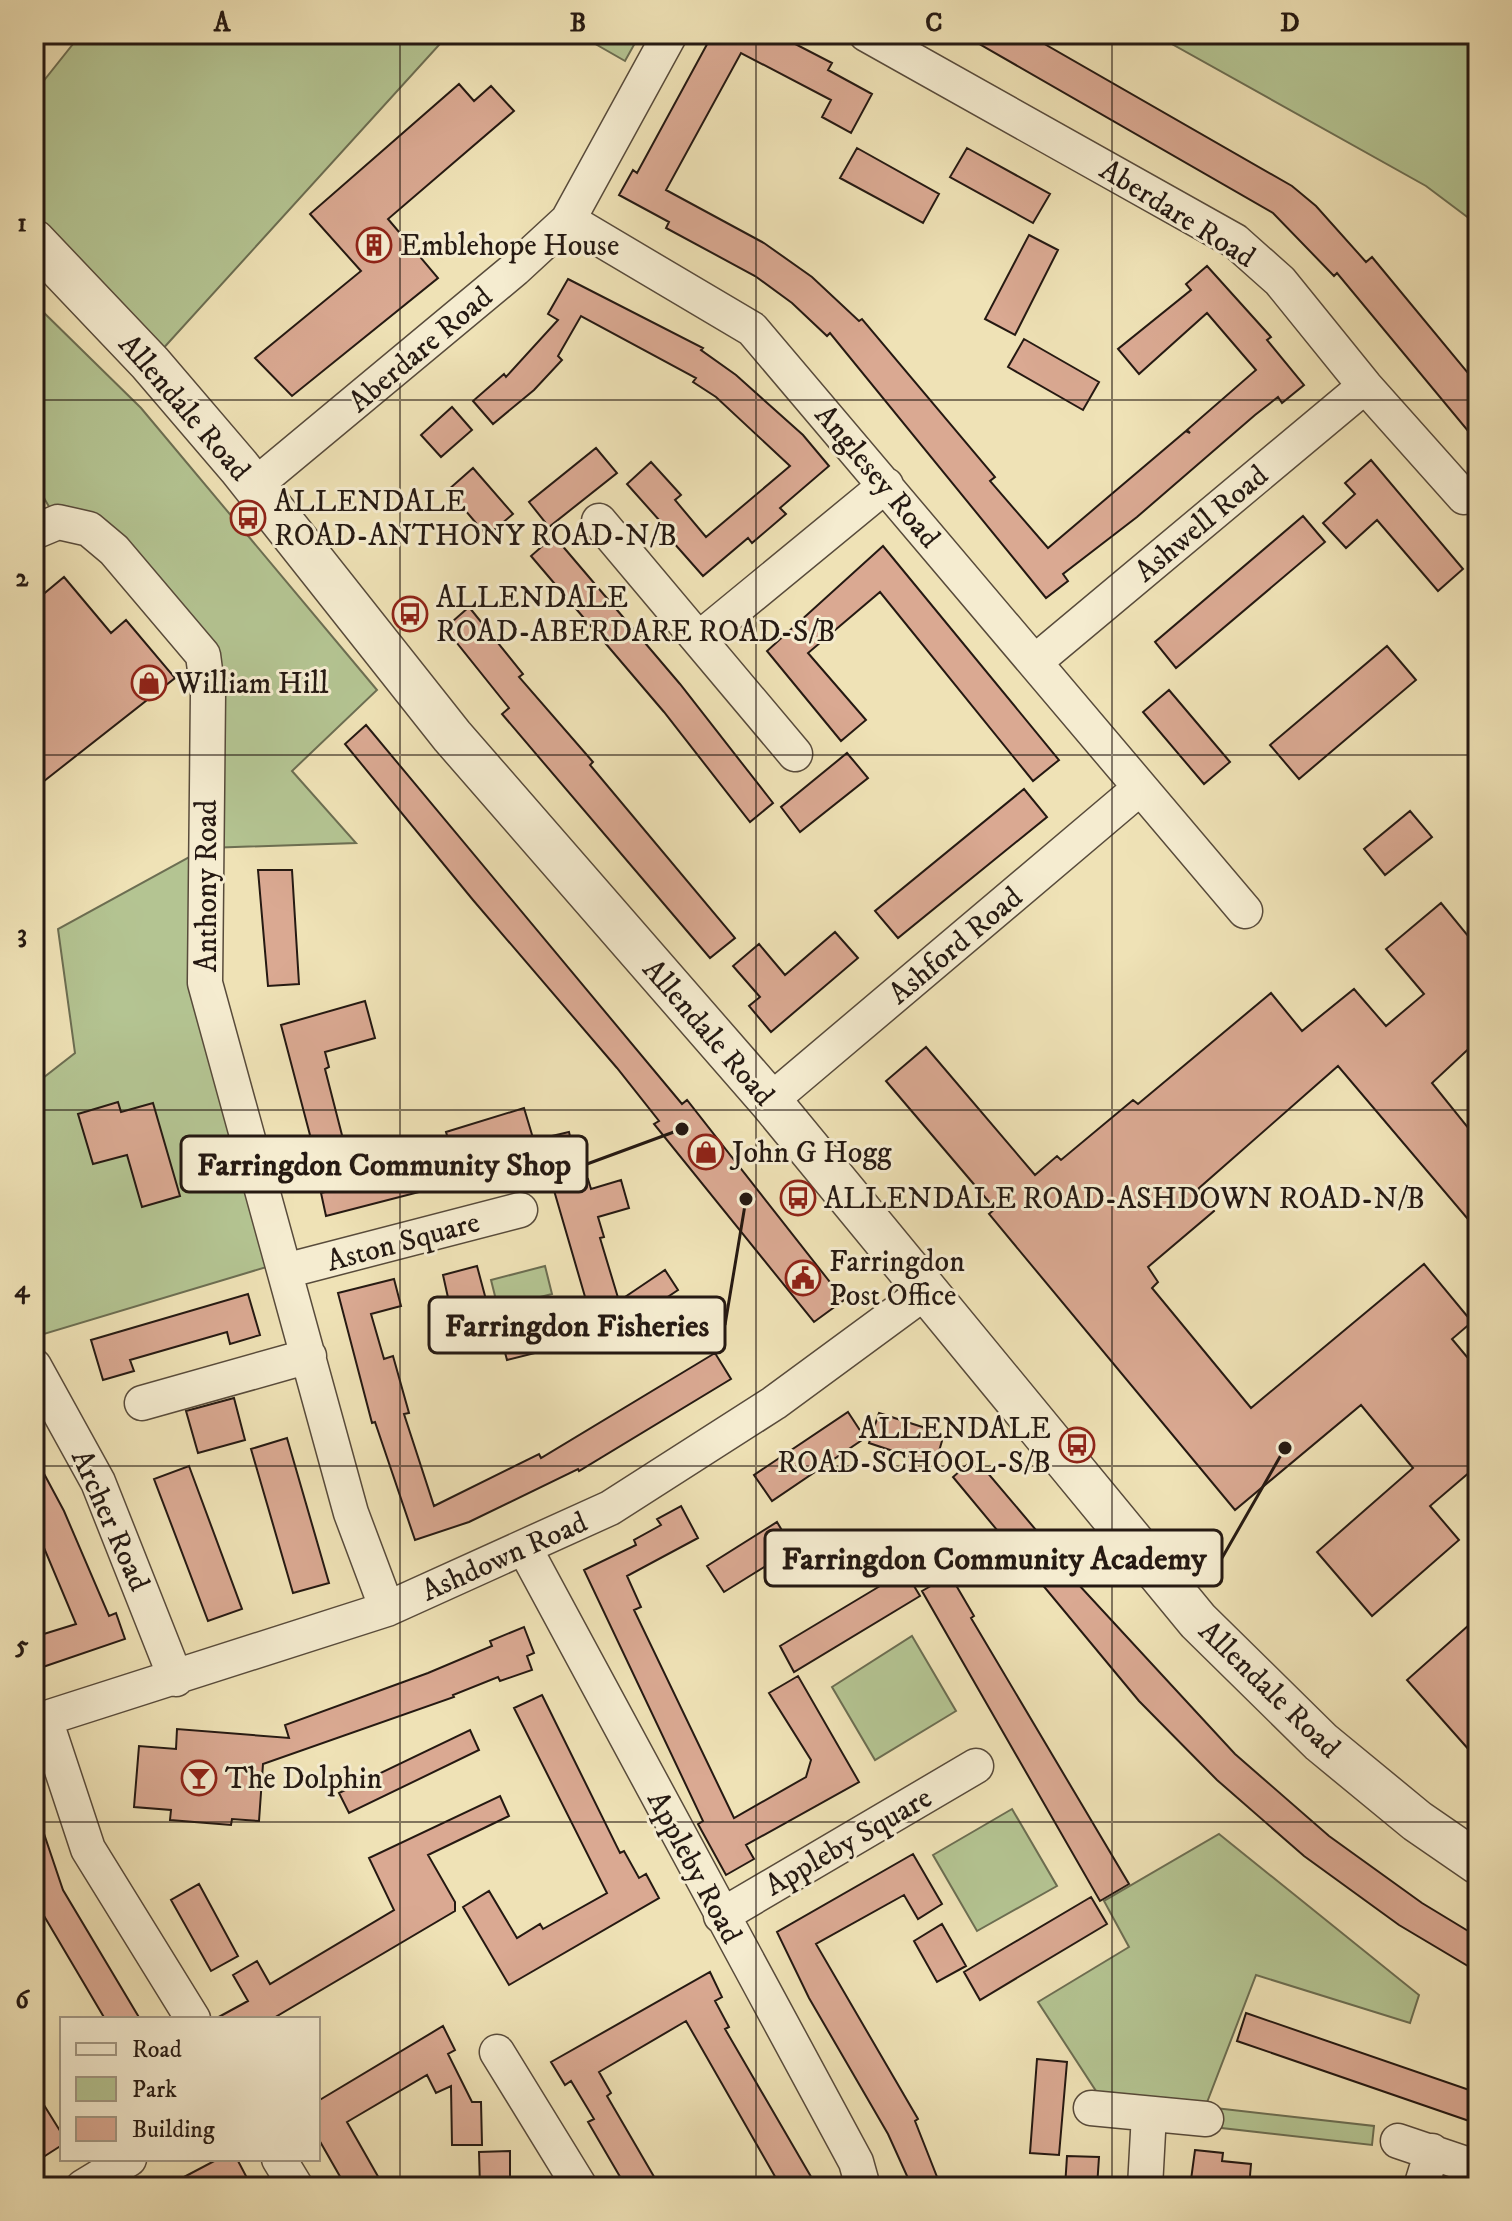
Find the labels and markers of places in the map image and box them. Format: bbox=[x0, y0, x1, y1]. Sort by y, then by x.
building icon: Emblehope House bbox=[355, 226, 393, 264]
place label: Emblehope House bbox=[400, 228, 619, 265]
place label: ALLENDALE ROAD-ANTHONY ROAD-N/B bbox=[274, 484, 677, 555]
bus stop icon: ALLENDALE ROAD-ANTHONY ROAD-N/B bbox=[229, 499, 267, 537]
place label: ALLENDALE ROAD-ABERDARE ROAD-S/B bbox=[436, 580, 836, 651]
bus stop icon: ALLENDALE ROAD-ABERDARE ROAD-S/B bbox=[391, 595, 429, 633]
shop icon: William Hill bbox=[130, 664, 168, 702]
place label: William Hill bbox=[174, 666, 329, 703]
shop icon: John G Hogg bbox=[687, 1133, 725, 1171]
place label: John G Hogg bbox=[729, 1135, 892, 1172]
callout: Farringdon Community Shop bbox=[181, 1136, 587, 1192]
bus stop icon: ALLENDALE ROAD-ASHDOWN ROAD-N/B bbox=[779, 1179, 817, 1217]
place label: ALLENDALE ROAD-ASHDOWN ROAD-N/B bbox=[824, 1181, 1425, 1218]
place label: Farringdon Post Office bbox=[829, 1244, 965, 1315]
public building icon: Farringdon Post Office bbox=[784, 1259, 822, 1297]
callout: Farringdon Fisheries bbox=[429, 1297, 725, 1353]
place label: ALLENDALE ROAD-SCHOOL-S/B bbox=[777, 1411, 1051, 1482]
bus stop icon: ALLENDALE ROAD-SCHOOL-S/B bbox=[1058, 1426, 1096, 1464]
callout: Farringdon Community Academy bbox=[765, 1530, 1222, 1586]
bar icon: The Dolphin bbox=[180, 1759, 218, 1797]
place label: The Dolphin bbox=[225, 1761, 382, 1798]

